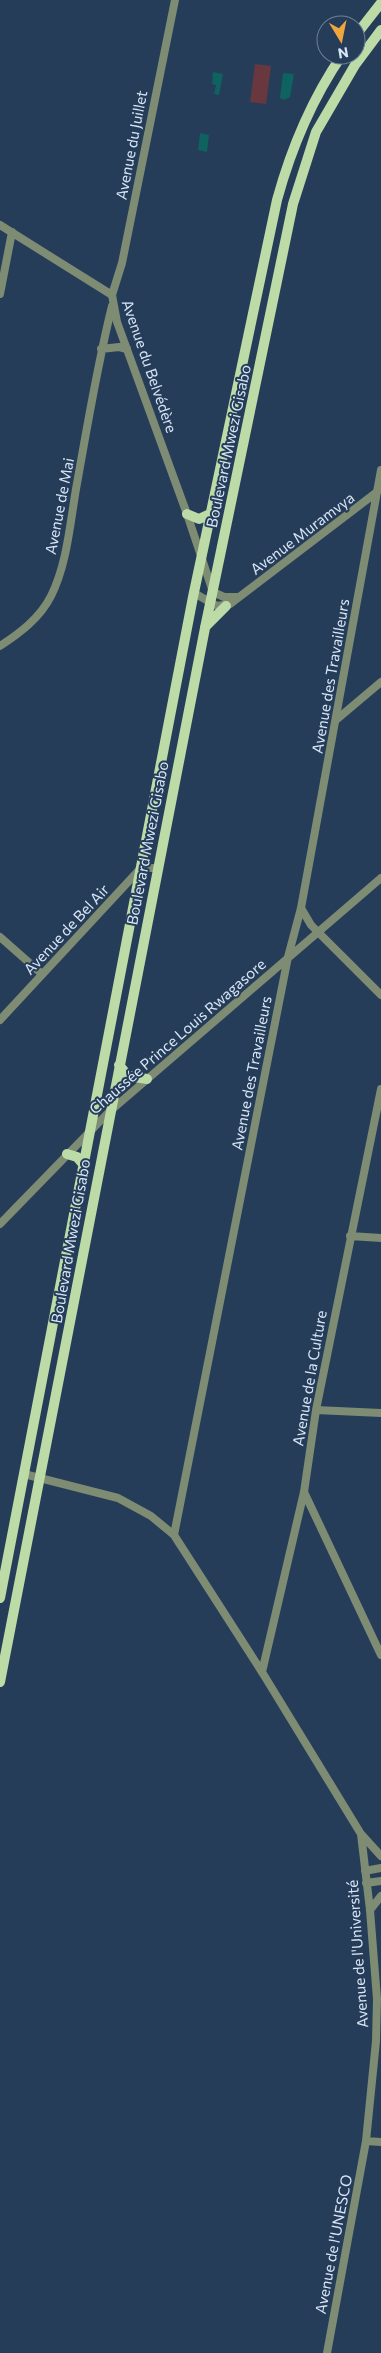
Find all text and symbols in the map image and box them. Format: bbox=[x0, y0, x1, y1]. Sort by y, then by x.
north arrow bbox=[316, 15, 366, 65]
text: N bbox=[337, 44, 350, 63]
street label: Avenue du Juillet bbox=[112, 89, 150, 201]
street label: Avenue du Belvédère bbox=[119, 297, 181, 435]
street label: Boulevard Mwezi Gisabo bbox=[202, 363, 254, 529]
street label: Avenue de Mai bbox=[41, 456, 77, 556]
street label: Avenue Muramvya bbox=[247, 488, 357, 578]
street label: Avenue des Travailleurs bbox=[308, 597, 353, 755]
street label: Boulevard Mwezi Gisabo bbox=[122, 760, 172, 926]
street label: Avenue de Bel Air bbox=[20, 880, 112, 978]
street label: Chaussée Prince Louis Rwagasore bbox=[85, 954, 269, 1118]
street label: Avenue des Travailleurs bbox=[227, 994, 275, 1152]
street label: Boulevard Mwezi Gisabo bbox=[47, 1158, 93, 1324]
street label: Avenue de la Culture bbox=[288, 1309, 330, 1447]
street label: Avenue de l'Université bbox=[343, 1879, 371, 2029]
street label: Avenue de l'UNESCO bbox=[311, 2173, 355, 2315]

